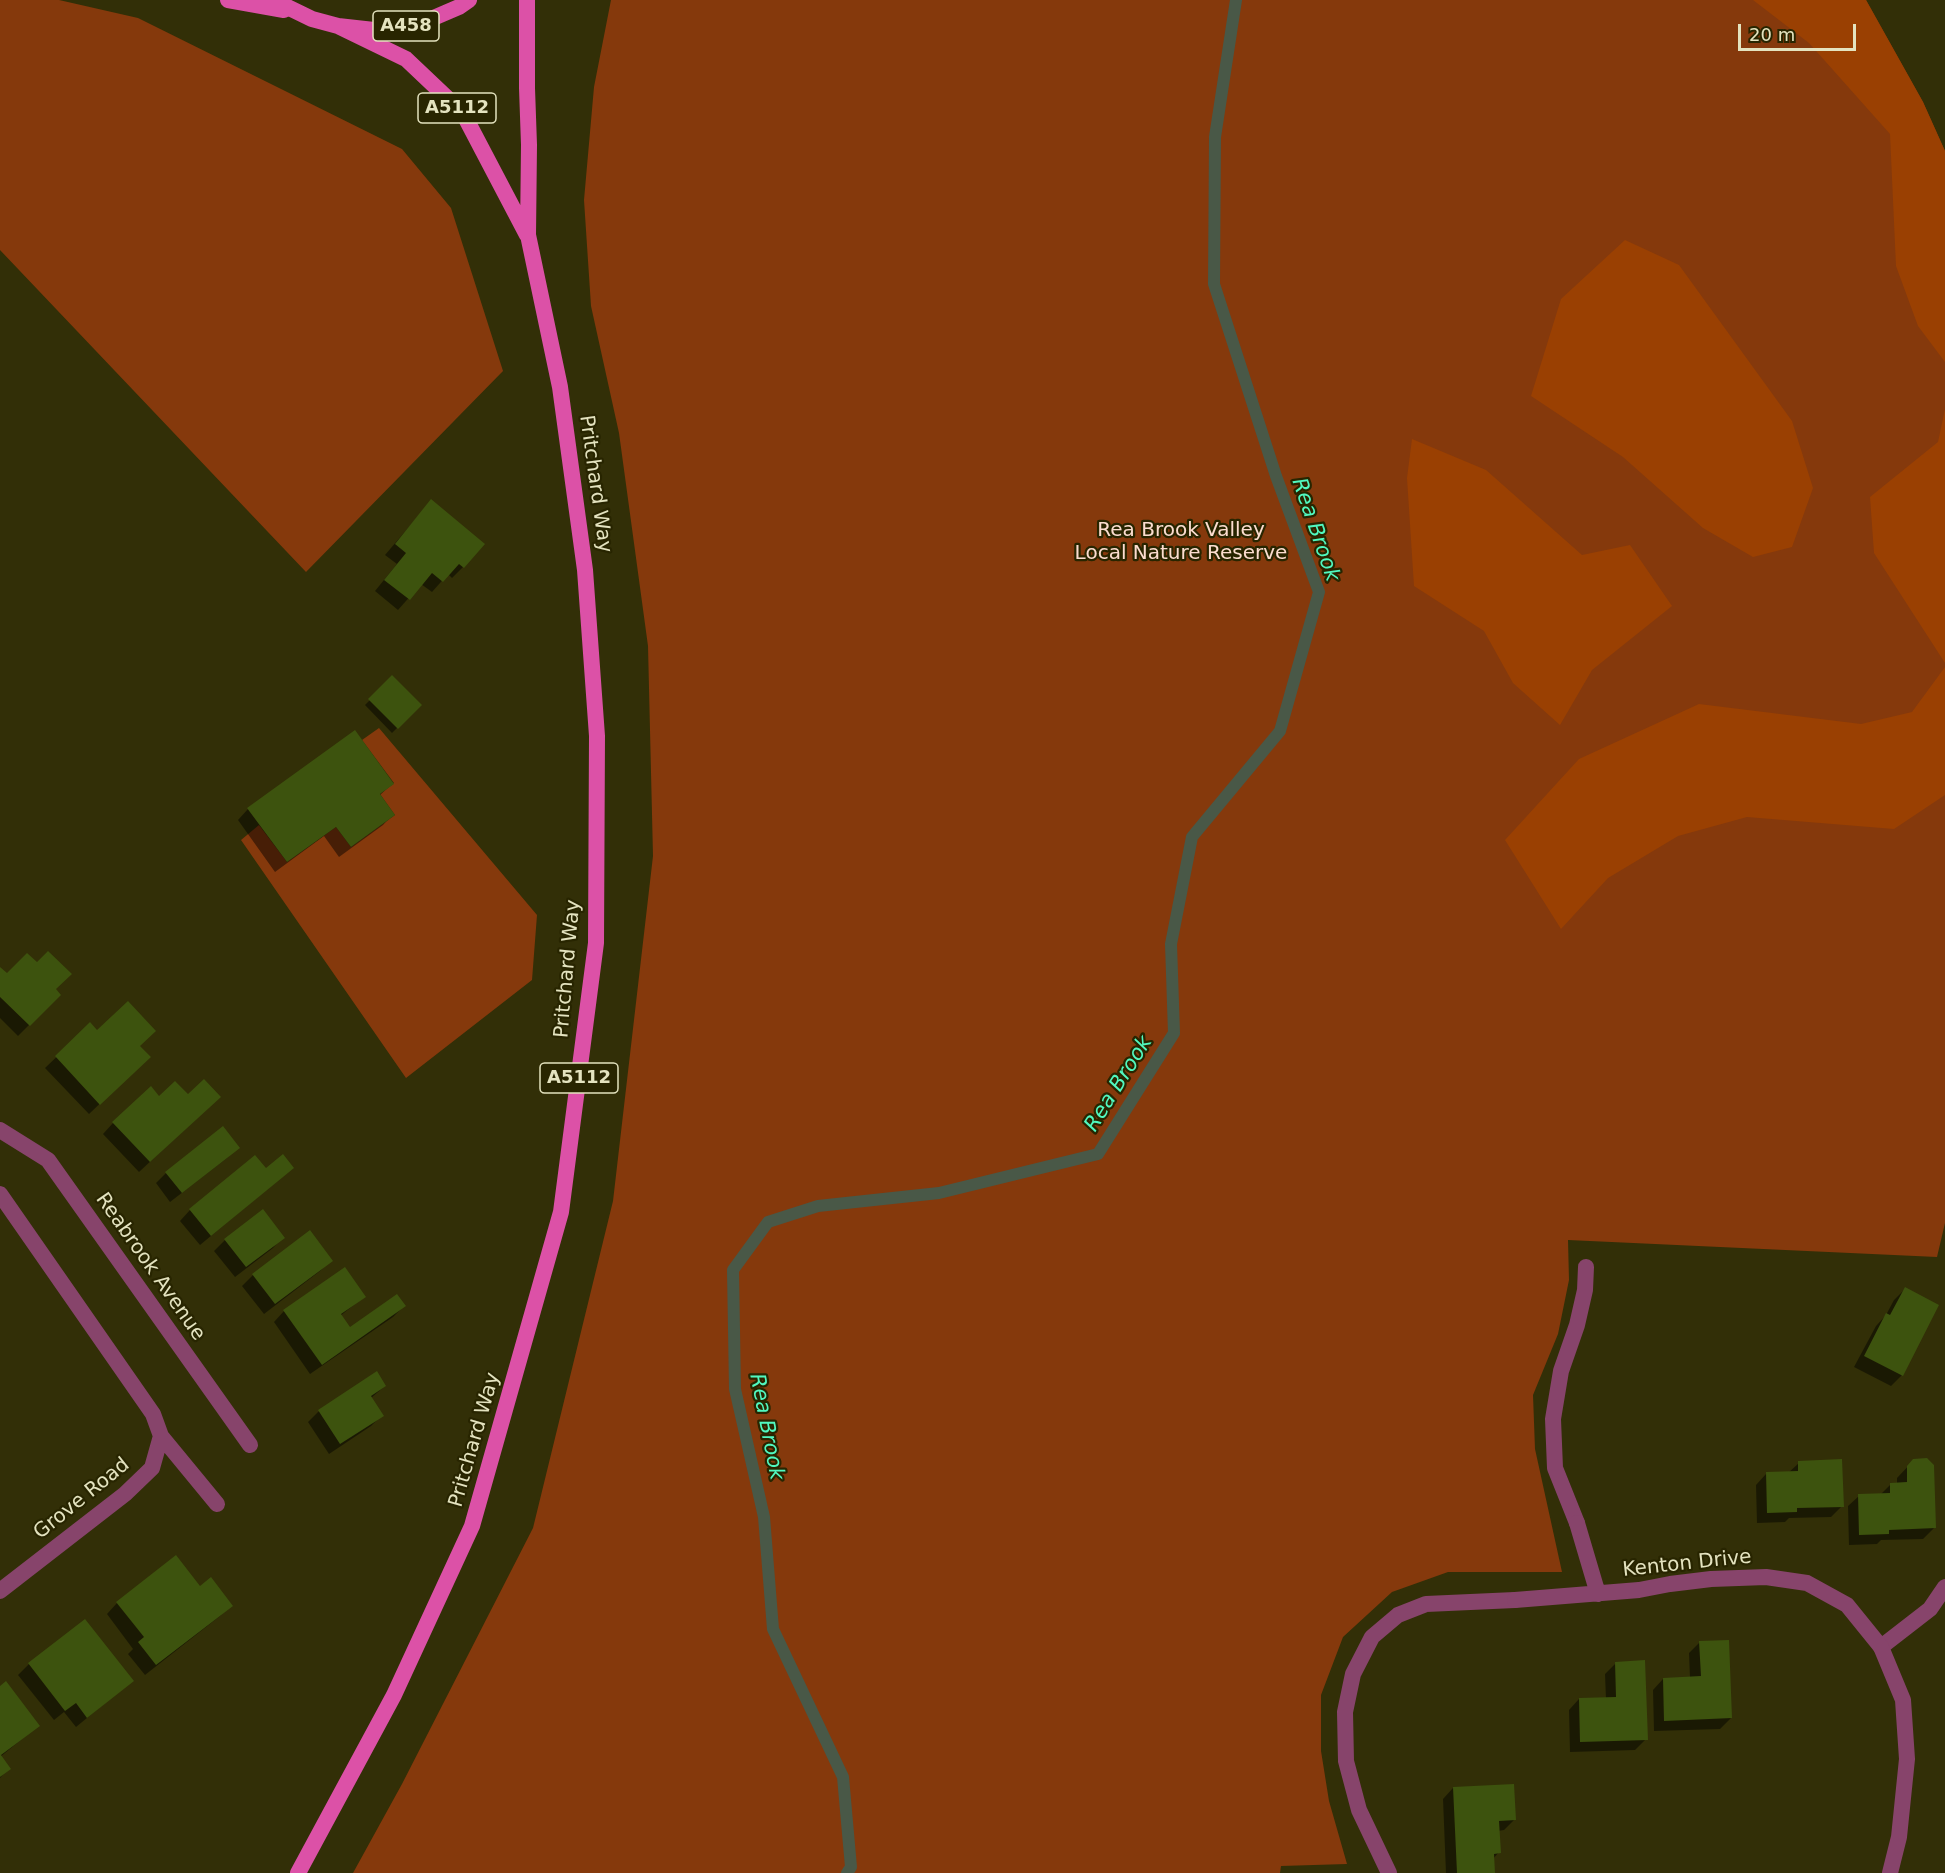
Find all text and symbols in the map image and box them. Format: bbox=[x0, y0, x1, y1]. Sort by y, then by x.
road number: A458 bbox=[373, 11, 439, 41]
scale bar bbox=[1741, 12, 1860, 50]
text: 20 m bbox=[1749, 24, 1795, 45]
road number: A5112 bbox=[418, 93, 496, 123]
street label: Pritchard Way bbox=[573, 414, 617, 554]
water label: Rea Brook bbox=[1286, 475, 1344, 585]
park label: Rea Brook Valley Local Nature Reserve bbox=[1075, 519, 1287, 566]
street label: Pritchard Way bbox=[550, 899, 586, 1039]
water label: Rea Brook bbox=[1080, 1032, 1158, 1136]
road number: A5112 bbox=[540, 1063, 618, 1093]
street label: Reabrook Avenue bbox=[90, 1189, 210, 1345]
street label: Pritchard Way bbox=[444, 1370, 506, 1510]
water label: Rea Brook bbox=[743, 1372, 789, 1482]
street label: Grove Road bbox=[29, 1453, 135, 1545]
street label: Kenton Drive bbox=[1621, 1545, 1753, 1583]

